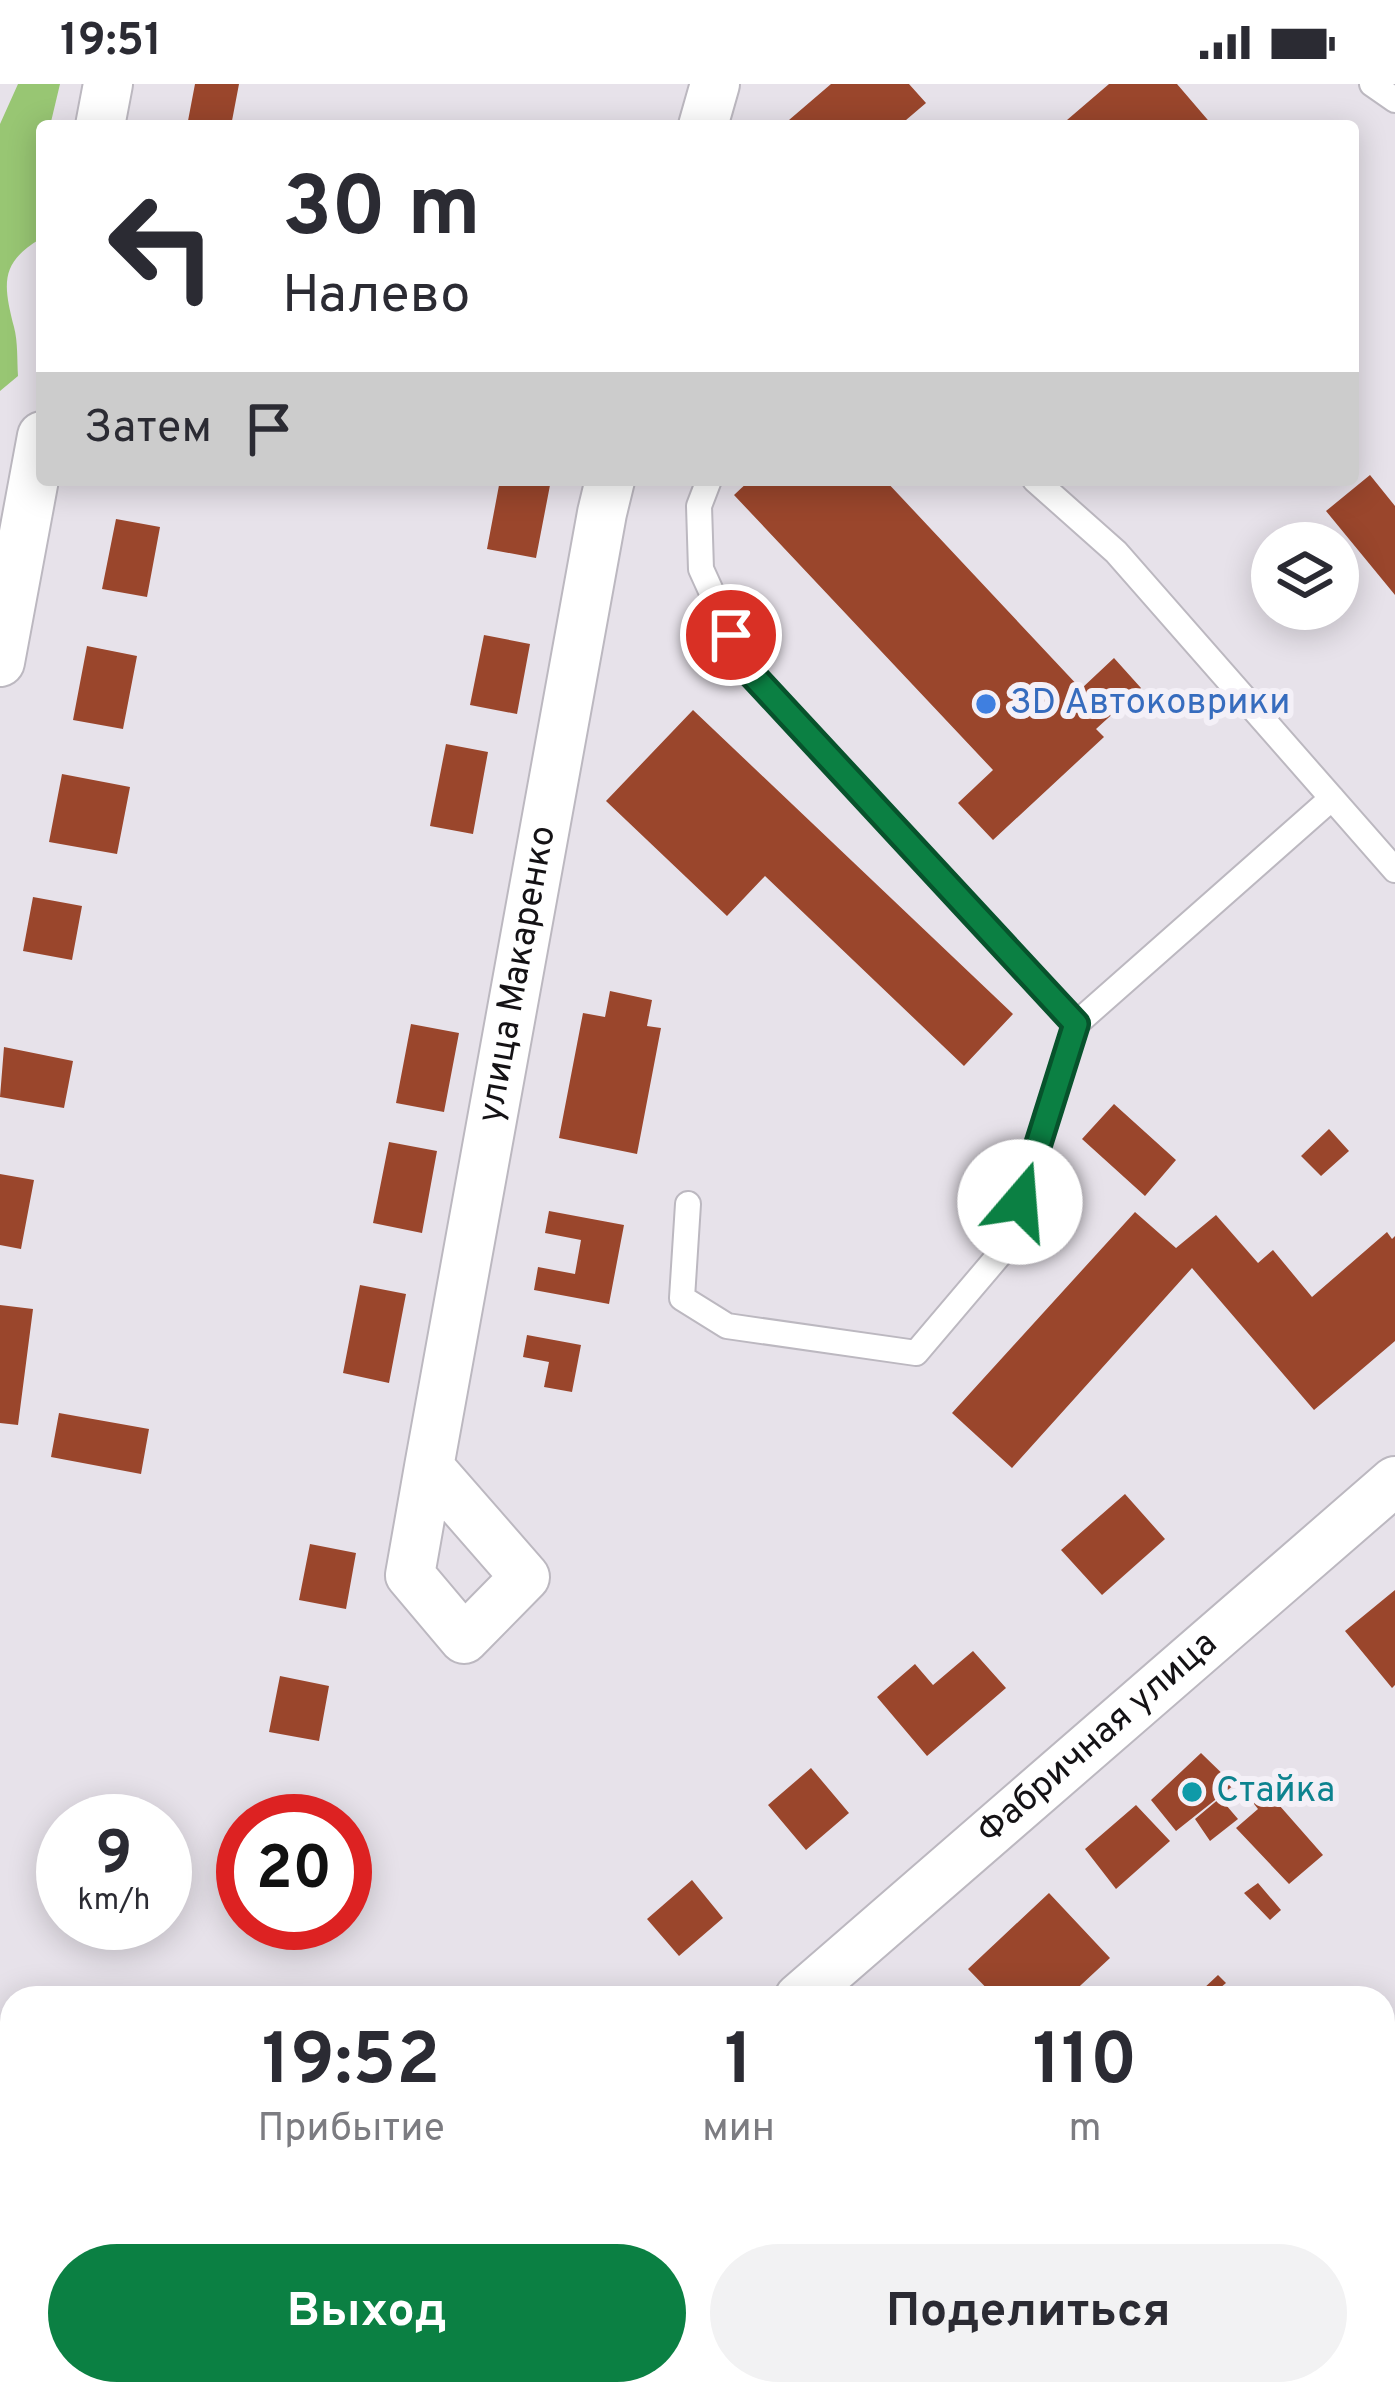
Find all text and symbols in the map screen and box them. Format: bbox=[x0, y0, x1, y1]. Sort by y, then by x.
text: 19:51 bbox=[60, 14, 162, 71]
text: 30 m bbox=[282, 159, 481, 265]
icon: left bbox=[84, 168, 240, 324]
text: Налево bbox=[282, 263, 470, 332]
icon: arrive bbox=[236, 396, 302, 462]
text: Затем bbox=[84, 401, 212, 458]
map controls bbox=[1251, 522, 1359, 630]
button: layers bbox=[1251, 522, 1359, 630]
pin bbox=[680, 584, 782, 686]
icon: arrive bbox=[698, 602, 764, 668]
place label: 3D Автоковрики bbox=[1010, 681, 1290, 727]
marker: 3D Автоковрики bbox=[973, 691, 999, 717]
street label: улица Макаренко bbox=[469, 822, 568, 1127]
position arrow bbox=[957, 1139, 1083, 1265]
street label: Фабричная улица bbox=[969, 1622, 1228, 1855]
place label: Стайка bbox=[1216, 1769, 1335, 1815]
marker: Стайка bbox=[1179, 1779, 1205, 1805]
speed limit sign: 20 bbox=[216, 1794, 372, 1950]
text: 9 bbox=[96, 1819, 132, 1895]
text: km/h bbox=[78, 1883, 150, 1920]
text: 19:52 bbox=[262, 2018, 440, 2110]
text: 1 bbox=[724, 2018, 753, 2110]
text: 110 bbox=[1033, 2018, 1137, 2110]
text: Прибытие bbox=[258, 2106, 445, 2155]
text: мин bbox=[702, 2106, 775, 2155]
text: m bbox=[1068, 2106, 1102, 2155]
button: Выход bbox=[48, 2244, 686, 2382]
button: Поделиться bbox=[710, 2244, 1347, 2382]

